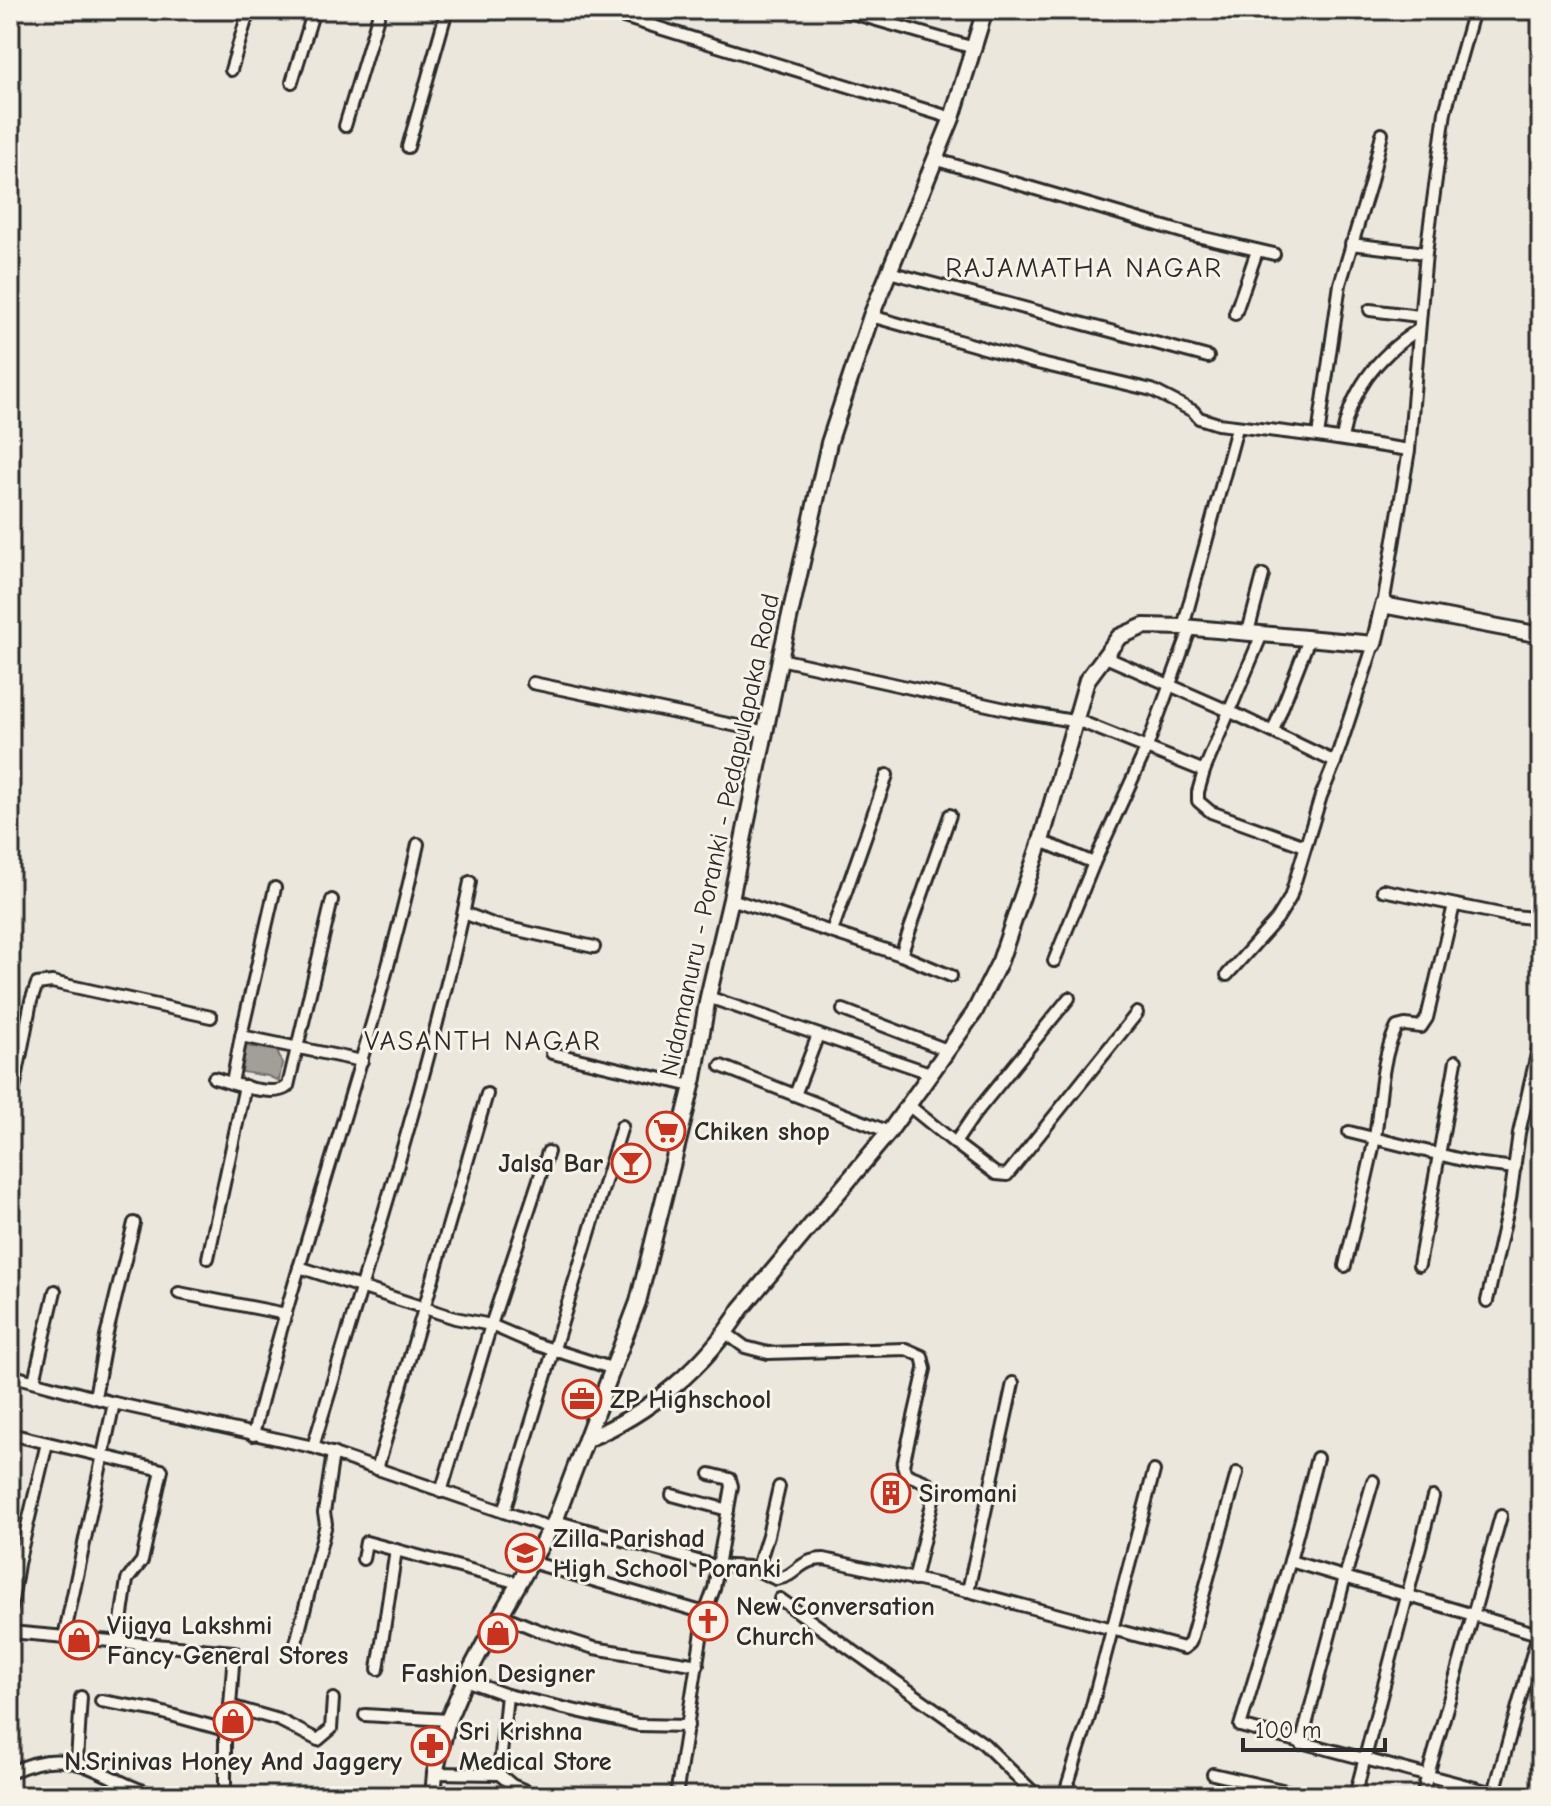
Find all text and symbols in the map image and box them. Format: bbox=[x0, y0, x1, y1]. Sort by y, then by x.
district label: RAJAMATHA NAGAR bbox=[945, 252, 1223, 284]
street label: Nidamanuru - Poranki - Pedapulapaka Road bbox=[654, 591, 786, 1079]
district label: VASANTH NAGAR bbox=[364, 1025, 602, 1057]
supermarket icon: Chiken shop bbox=[645, 1110, 687, 1152]
place label: Chiken shop bbox=[694, 1117, 830, 1147]
bar icon: Jalsa Bar bbox=[610, 1142, 652, 1184]
place label: Jalsa Bar bbox=[498, 1149, 604, 1179]
office icon: ZP Highschool bbox=[561, 1378, 603, 1420]
place label: ZP Highschool bbox=[610, 1385, 771, 1415]
building icon: Siromani bbox=[870, 1472, 912, 1514]
place label: Siromani bbox=[919, 1479, 1017, 1509]
place label: Zilla Parishad High School Poranki bbox=[553, 1524, 781, 1584]
school or university icon: Zilla Parishad High School Poranki bbox=[504, 1532, 546, 1574]
place label: New Conversation Church bbox=[736, 1592, 935, 1652]
church icon: New Conversation Church bbox=[687, 1600, 729, 1642]
place label: Vijaya Lakshmi Fancy General Stores bbox=[107, 1611, 348, 1671]
shop icon: Fashion Designer bbox=[477, 1612, 519, 1654]
shop icon: Vijaya Lakshmi Fancy General Stores bbox=[58, 1619, 100, 1661]
place label: Fashion Designer bbox=[401, 1659, 596, 1689]
shop icon: N.Srinivas Honey And Jaggery bbox=[212, 1700, 254, 1742]
scale bar bbox=[1243, 1702, 1385, 1752]
text: 100 m bbox=[1255, 1716, 1322, 1744]
place label: Sri Krishna Medical Store bbox=[459, 1717, 612, 1777]
pharmacy icon: Sri Krishna Medical Store bbox=[410, 1725, 452, 1767]
place label: N.Srinivas Honey And Jaggery bbox=[64, 1747, 402, 1777]

